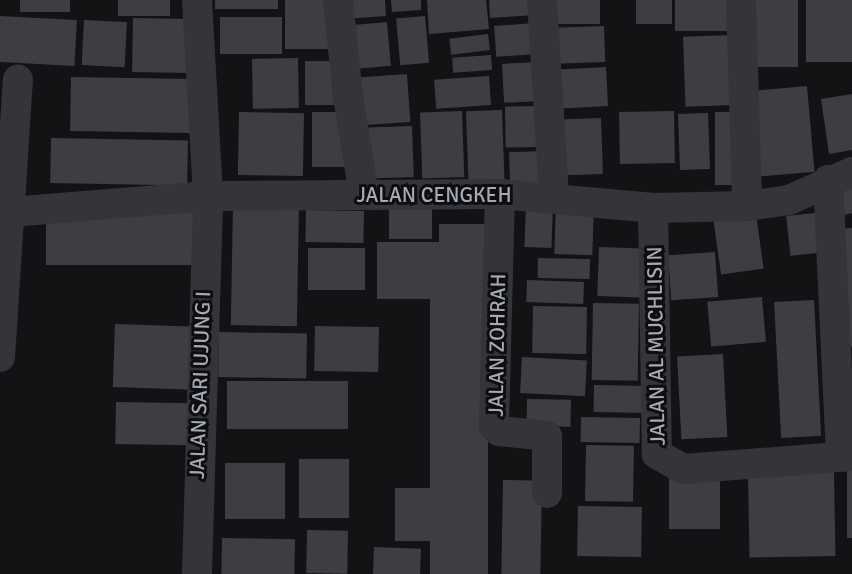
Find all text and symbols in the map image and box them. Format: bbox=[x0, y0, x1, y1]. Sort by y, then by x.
street label: JALAN CENGKEH bbox=[356, 182, 512, 208]
street label: JALAN AL MUCHLISIN bbox=[642, 246, 670, 446]
street label: JALAN ZOHRAH bbox=[483, 273, 511, 417]
street label: JALAN SARI UJUNG I bbox=[184, 291, 216, 479]

